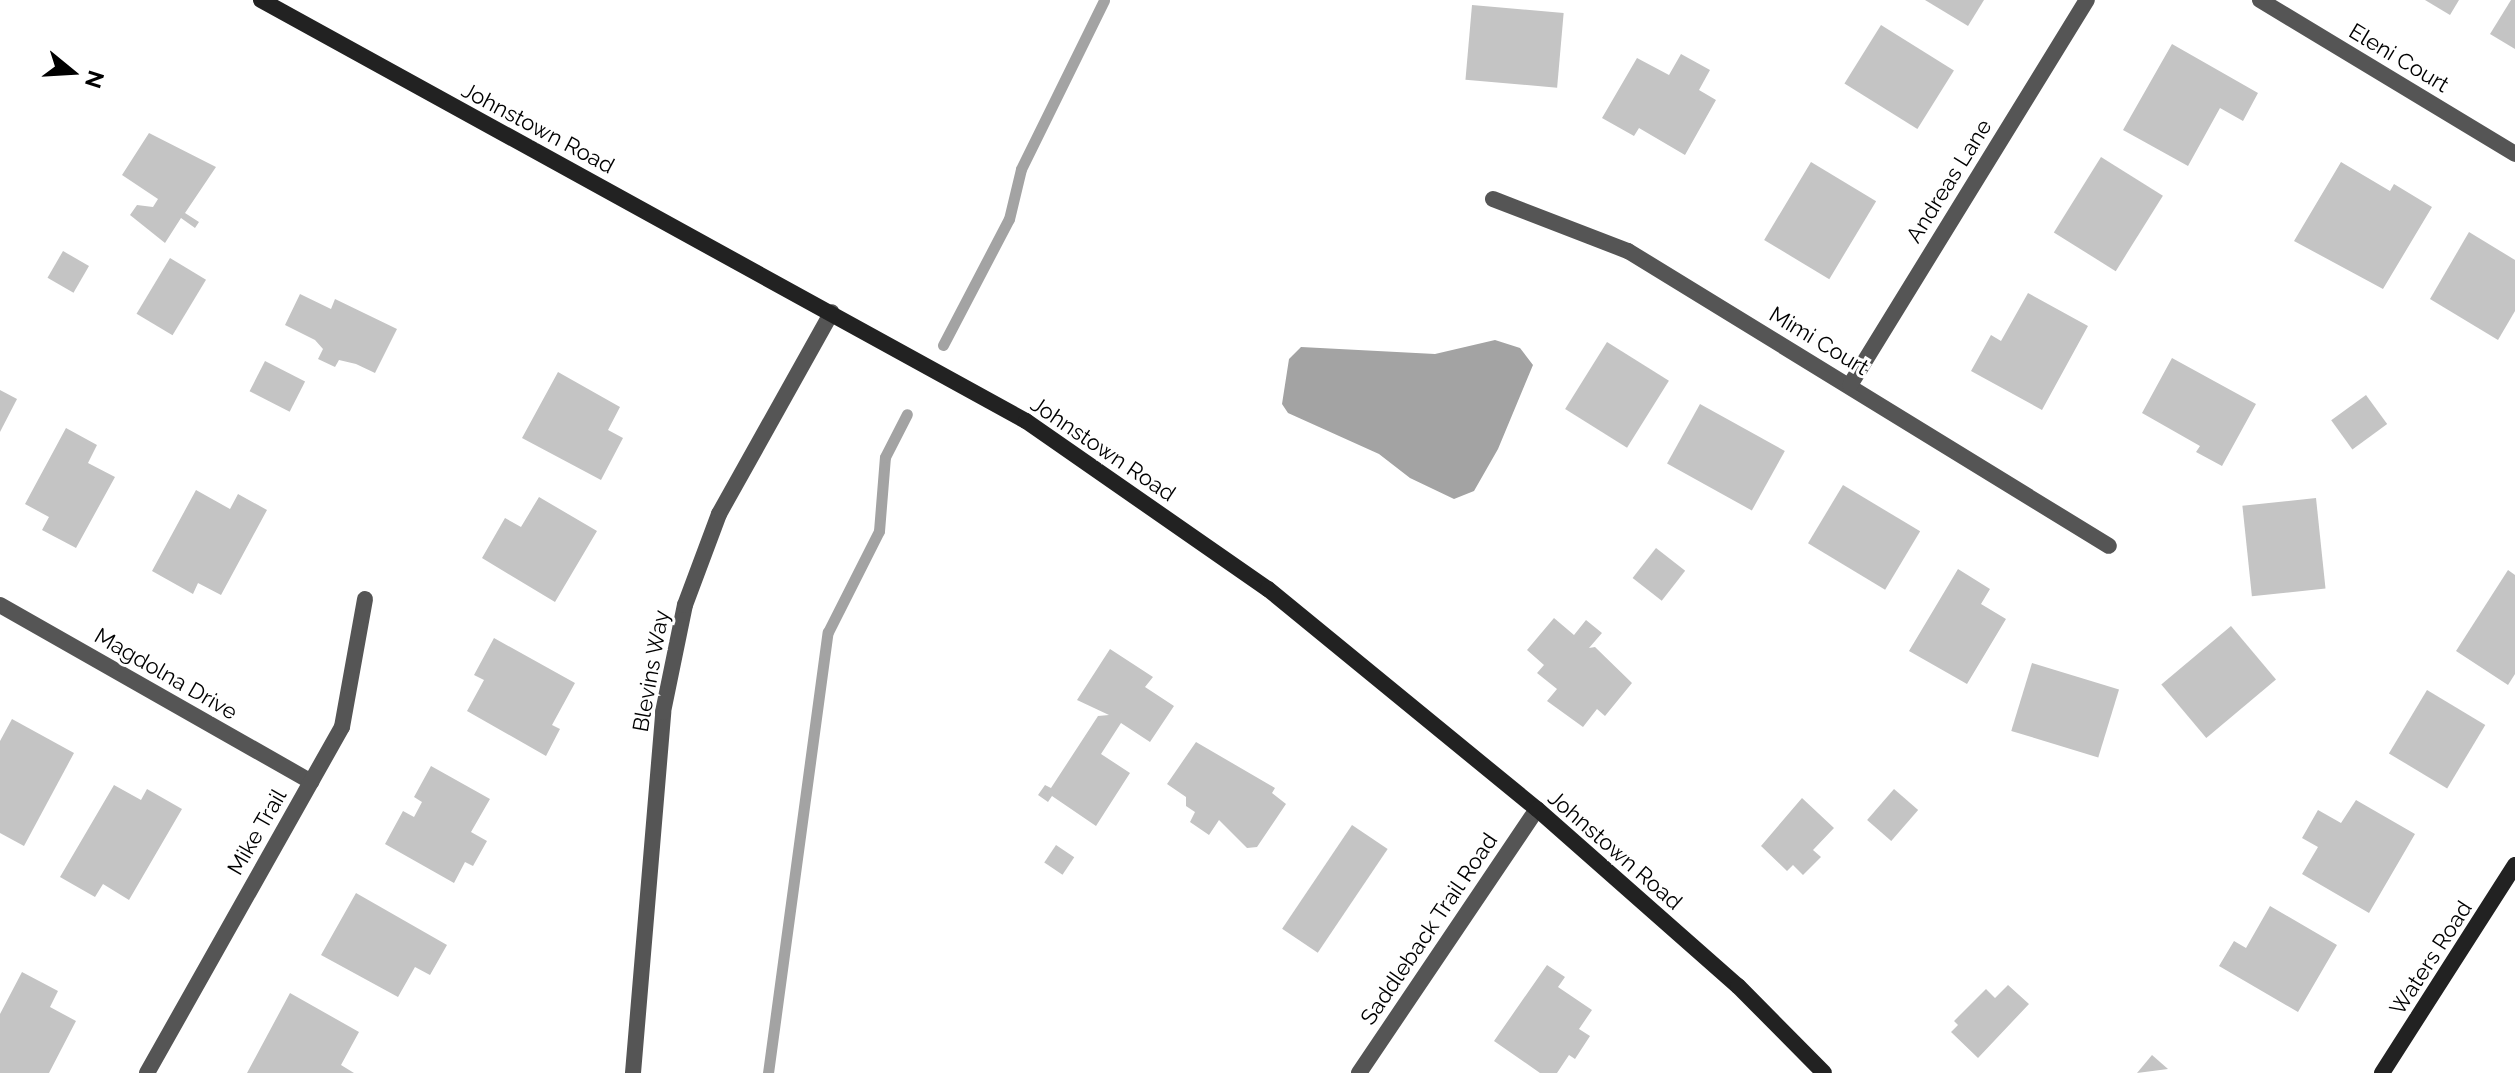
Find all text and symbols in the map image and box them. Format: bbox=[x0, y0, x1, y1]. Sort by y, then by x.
street label: Eleni Court bbox=[2344, 18, 2454, 98]
north arrow bbox=[32, 32, 112, 112]
text: N bbox=[80, 67, 110, 91]
street label: Johnstown Road bbox=[457, 77, 619, 179]
street label: Andreas Lane bbox=[1901, 114, 1997, 248]
street label: Mimi Court bbox=[1765, 301, 1873, 381]
street label: Johnstown Road bbox=[1026, 391, 1180, 507]
street label: Blevins Way bbox=[627, 608, 675, 734]
street label: Magdolna Drive bbox=[90, 622, 242, 726]
street label: Mike Trail bbox=[222, 784, 292, 880]
street label: Johnstown Road bbox=[1543, 785, 1687, 915]
street label: Saddleback Trail Road bbox=[1355, 828, 1503, 1030]
street label: Waters Road bbox=[2384, 896, 2478, 1020]

